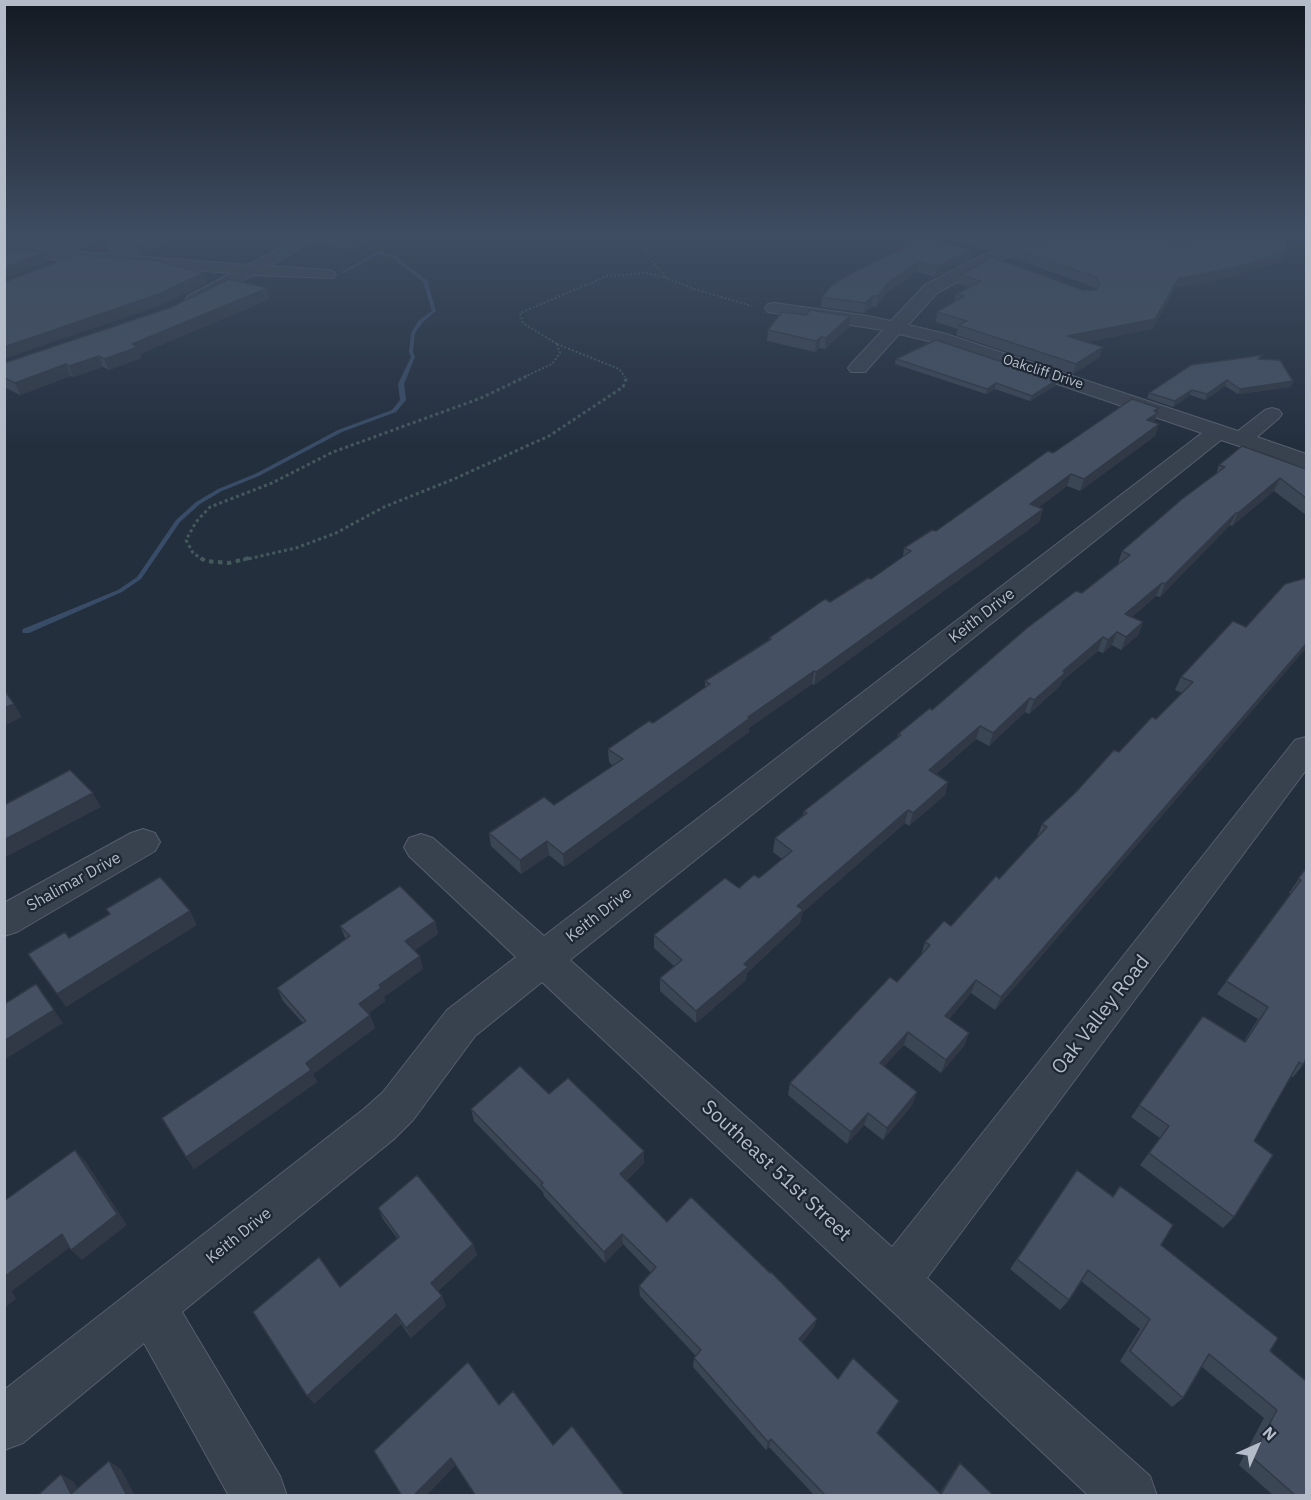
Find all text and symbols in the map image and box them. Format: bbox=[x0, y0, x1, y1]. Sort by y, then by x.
street label: Oakcliff Drive bbox=[1001, 351, 1085, 393]
street label: Keith Drive bbox=[945, 584, 1019, 648]
street label: Shalimar Drive bbox=[24, 848, 124, 916]
street label: Keith Drive bbox=[562, 883, 636, 947]
street label: Oak Valley Road bbox=[1047, 951, 1155, 1079]
street label: Southeast 51st Street bbox=[696, 1095, 856, 1247]
street label: Keith Drive bbox=[203, 1204, 275, 1268]
north arrow bbox=[1227, 1416, 1287, 1476]
text: N bbox=[1259, 1422, 1281, 1444]

